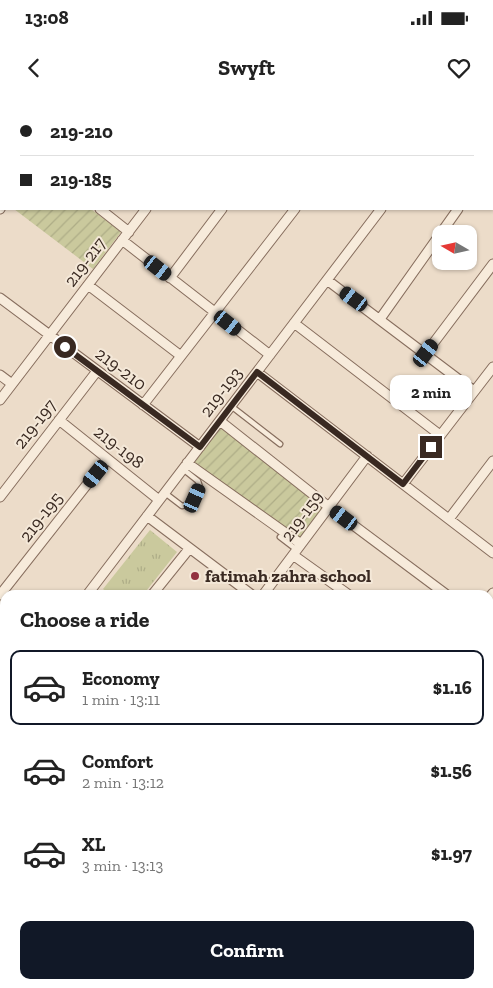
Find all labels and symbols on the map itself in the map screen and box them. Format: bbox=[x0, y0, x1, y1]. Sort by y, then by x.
north arrow bbox=[432, 225, 478, 270]
street label: 219-217 bbox=[59, 233, 111, 291]
car bbox=[141, 253, 174, 283]
car bbox=[337, 284, 370, 314]
car bbox=[211, 308, 244, 338]
route start bbox=[54, 336, 76, 358]
car bbox=[410, 337, 441, 369]
street label: 219-210 bbox=[91, 343, 151, 395]
street label: 219-193 bbox=[195, 362, 247, 421]
callout: 2 min bbox=[390, 374, 472, 410]
street label: 219-197 bbox=[9, 395, 61, 453]
street label: 219-198 bbox=[89, 421, 149, 473]
route end bbox=[420, 436, 442, 458]
car bbox=[80, 458, 111, 490]
car bbox=[182, 481, 207, 515]
street label: 219-159 bbox=[276, 486, 328, 546]
street label: 219-195 bbox=[15, 488, 67, 546]
car bbox=[327, 503, 360, 533]
place label: fatimah zahra school bbox=[205, 565, 371, 587]
marker: fatimah zahra school bbox=[189, 570, 201, 582]

